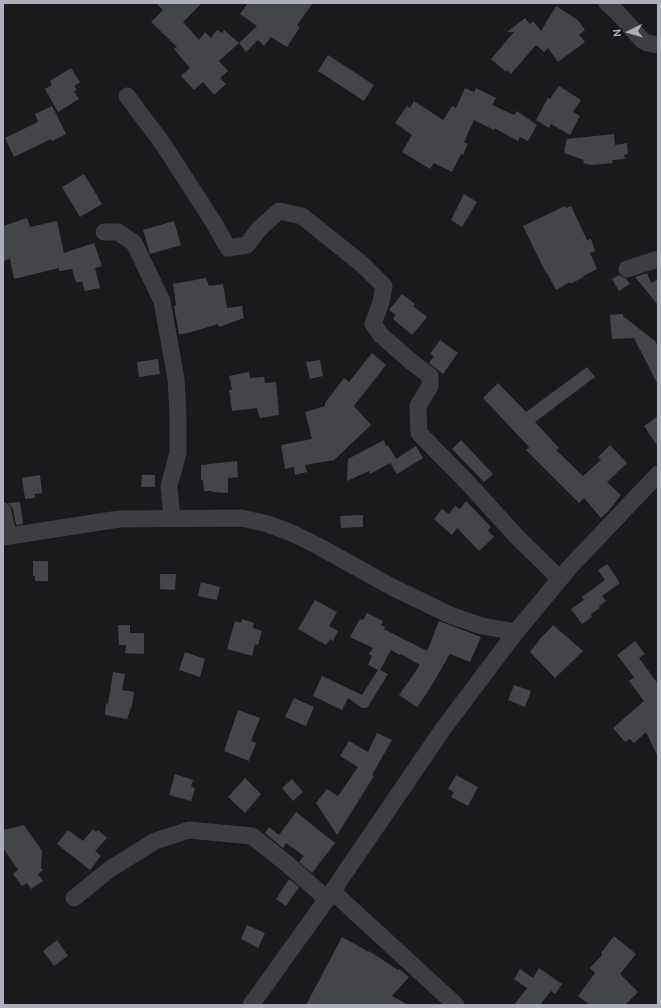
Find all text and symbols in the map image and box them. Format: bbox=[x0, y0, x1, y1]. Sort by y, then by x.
north arrow bbox=[609, 12, 649, 52]
text: N bbox=[610, 29, 624, 38]

